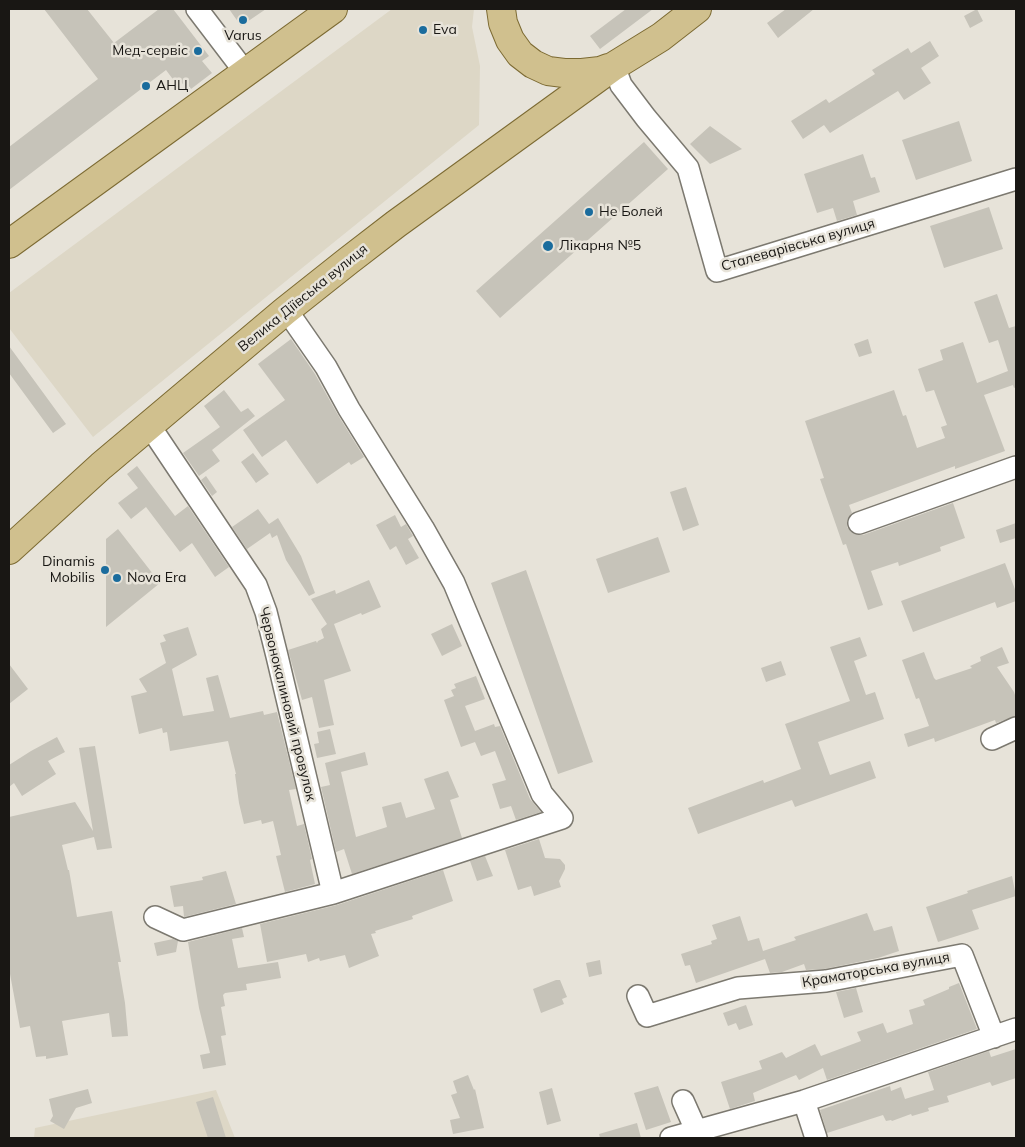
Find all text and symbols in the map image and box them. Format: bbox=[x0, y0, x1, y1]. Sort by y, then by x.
marker: Varus bbox=[237, 14, 249, 26]
place label: Eva bbox=[433, 22, 457, 38]
marker: Eva bbox=[417, 24, 429, 36]
place label: Varus bbox=[224, 28, 262, 44]
place label: Мед-сервіс bbox=[112, 43, 188, 59]
marker: Мед-сервіс bbox=[192, 45, 204, 57]
place label: АНЦ bbox=[156, 78, 188, 94]
marker: АНЦ bbox=[140, 80, 152, 92]
place label: Не Болей bbox=[599, 204, 663, 220]
marker: Не Болей bbox=[583, 206, 595, 218]
street label: Сталеварівська вулиця bbox=[719, 215, 877, 275]
place label: Лікарня №5 bbox=[559, 238, 641, 254]
marker: Лікарня №5 bbox=[541, 239, 555, 253]
street label: Велика Діївська вулиця bbox=[235, 241, 371, 355]
place label: Dinamis Mobilis bbox=[42, 554, 95, 586]
marker: Dinamis Mobilis bbox=[99, 564, 111, 576]
place label: Nova Era bbox=[127, 570, 186, 586]
marker: Nova Era bbox=[111, 572, 123, 584]
street label: Червонокалиновий провулок bbox=[255, 605, 319, 803]
street label: Краматорська вулиця bbox=[801, 949, 951, 991]

